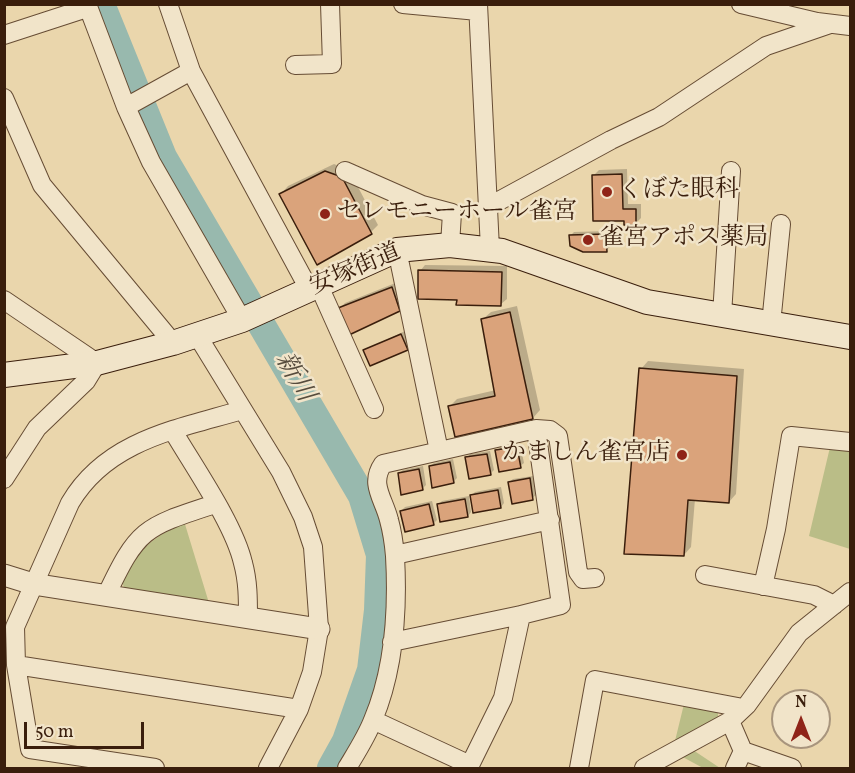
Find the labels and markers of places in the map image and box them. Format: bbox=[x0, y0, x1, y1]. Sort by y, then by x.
place label: くぼた眼科 bbox=[619, 178, 739, 206]
marker: くぼた眼科 bbox=[600, 185, 614, 199]
place label: セレモニーホール雀宮 bbox=[337, 200, 577, 228]
marker: セレモニーホール雀宮 bbox=[318, 207, 332, 221]
place label: 雀宮アポス薬局 bbox=[600, 226, 768, 254]
marker: 雀宮アポス薬局 bbox=[581, 233, 595, 247]
place label: かましん雀宮店 bbox=[502, 441, 670, 469]
marker: かましん雀宮店 bbox=[675, 448, 689, 462]

